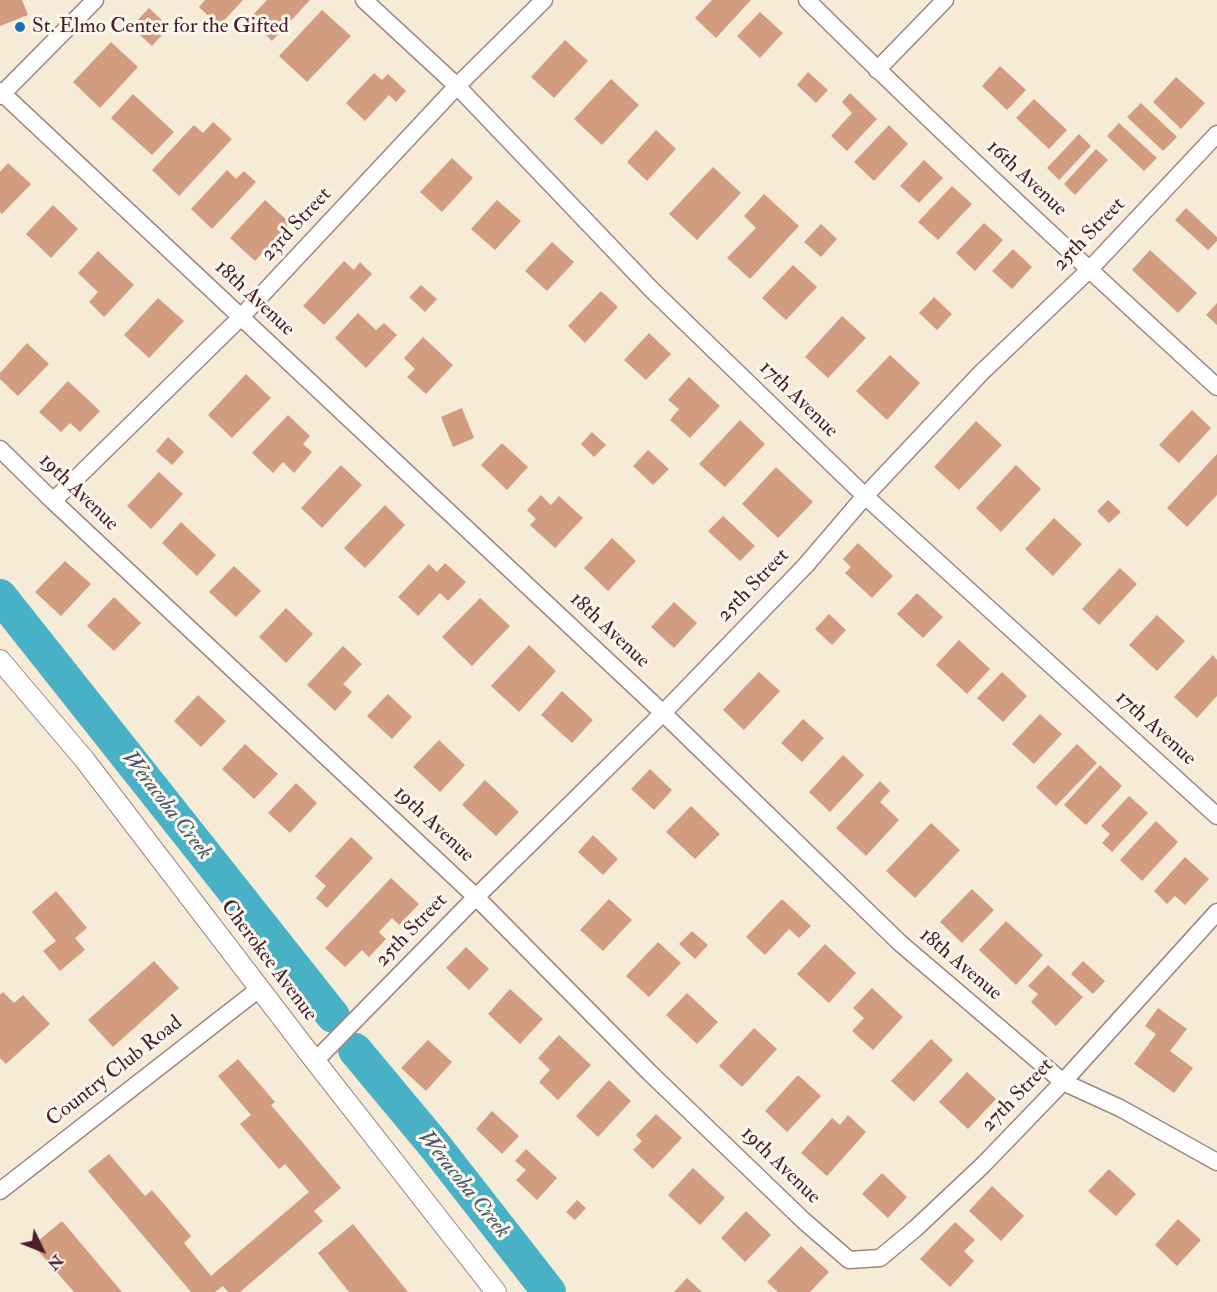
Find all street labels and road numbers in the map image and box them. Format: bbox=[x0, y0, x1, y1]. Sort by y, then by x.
street label: 16th Avenue bbox=[980, 135, 1072, 223]
street label: 23rd Street bbox=[256, 183, 338, 267]
street label: 25th Street bbox=[1049, 193, 1131, 277]
street label: 18th Avenue bbox=[209, 256, 299, 342]
street label: 17th Avenue bbox=[753, 356, 843, 444]
street label: 19th Avenue bbox=[33, 449, 123, 537]
street label: 25th Street bbox=[713, 544, 795, 628]
street label: 18th Avenue bbox=[564, 588, 654, 674]
street label: 17th Avenue bbox=[1109, 686, 1201, 772]
street label: 19th Avenue bbox=[387, 781, 479, 869]
street label: 25th Street bbox=[371, 889, 453, 973]
street label: Cherokee Avenue bbox=[214, 895, 322, 1027]
street label: 18th Avenue bbox=[913, 923, 1007, 1007]
street label: Country Club Road bbox=[42, 1011, 188, 1133]
street label: 27th Street bbox=[977, 1054, 1059, 1138]
street label: 19th Avenue bbox=[735, 1122, 825, 1210]

